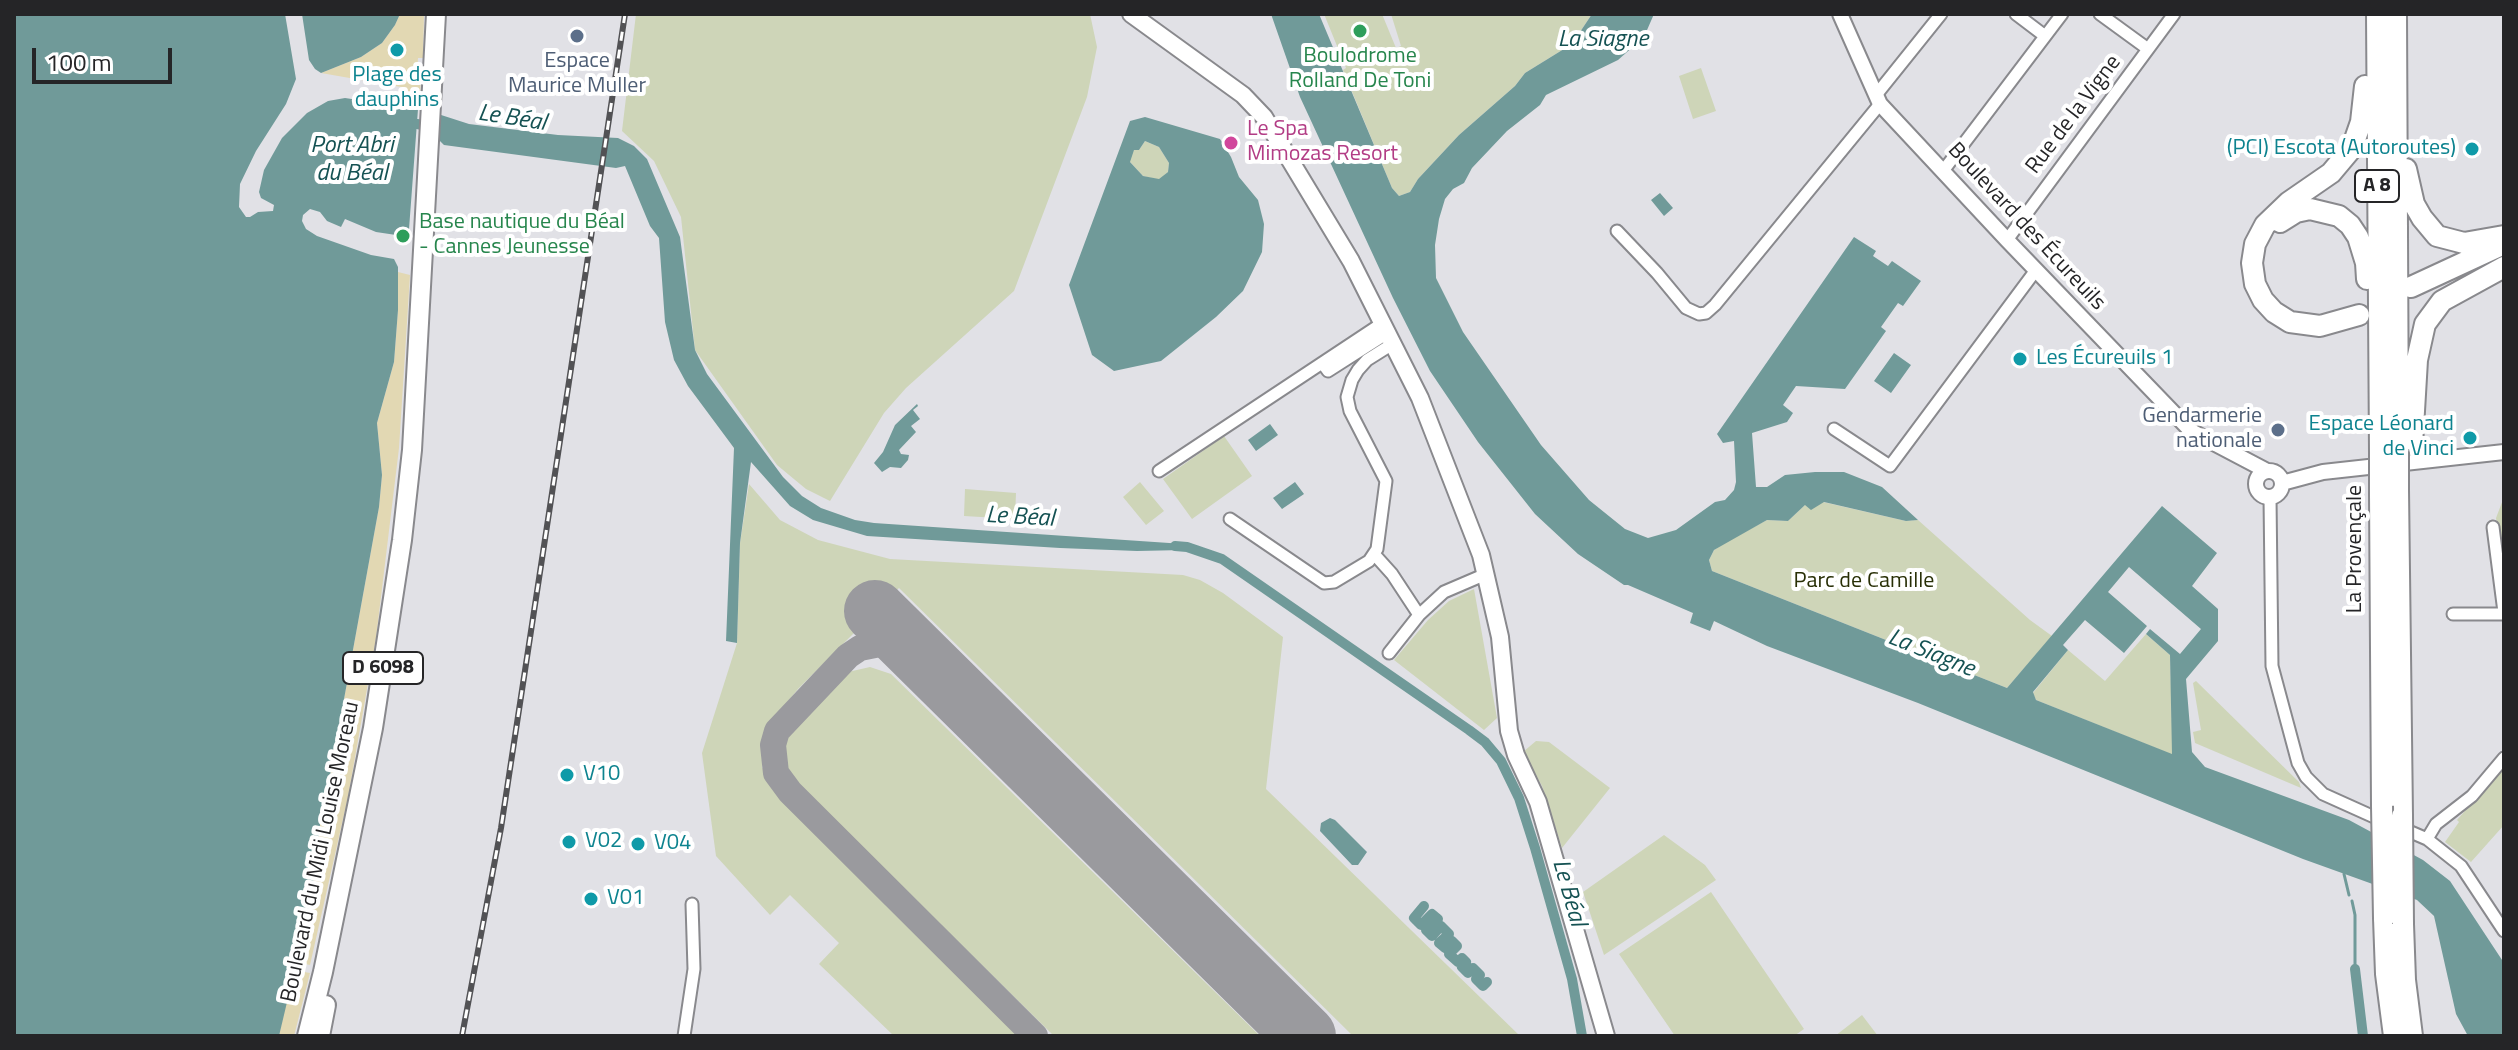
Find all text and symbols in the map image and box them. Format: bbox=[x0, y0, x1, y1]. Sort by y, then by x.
marker: Boulodrome Rolland De Toni bbox=[1351, 22, 1369, 40]
water label: La Siagne bbox=[1558, 26, 1648, 54]
marker: Espace Maurice Muller bbox=[568, 27, 586, 45]
scale bar bbox=[36, 32, 176, 82]
marker: Plage des dauphins bbox=[388, 41, 406, 59]
text: 100 m bbox=[46, 44, 112, 80]
place label: Boulodrome Rolland De Toni bbox=[1289, 44, 1431, 96]
place label: Espace Maurice Muller bbox=[508, 49, 646, 100]
street label: Rue de la Vigne bbox=[2021, 51, 2127, 179]
place label: Plage des dauphins bbox=[352, 63, 442, 114]
water label: Le Béal bbox=[476, 99, 548, 139]
place label: Le Spa Mimozas Resort bbox=[1247, 117, 1398, 168]
water label: Port Abri du Béal bbox=[310, 132, 394, 188]
marker: Le Spa Mimozas Resort bbox=[1222, 134, 1240, 152]
place label: (PCI) Escota (Autoroutes) bbox=[2227, 136, 2456, 162]
street label: Boulevard des Écureuils bbox=[1942, 138, 2110, 316]
marker: (PCI) Escota (Autoroutes) bbox=[2463, 140, 2481, 158]
road number: A 8 bbox=[2355, 170, 2399, 202]
place label: Base nautique du Béal - Cannes Jeunesse bbox=[419, 210, 625, 262]
marker: Base nautique du Béal - Cannes Jeunesse bbox=[394, 227, 412, 245]
place label: Les Écureuils 1 bbox=[2036, 346, 2173, 372]
marker: Les Écureuils 1 bbox=[2011, 350, 2029, 368]
place label: Gendarmerie nationale bbox=[2142, 404, 2262, 456]
place label: Espace Léonard de Vinci bbox=[2309, 412, 2454, 464]
marker: Gendarmerie nationale bbox=[2269, 421, 2287, 439]
marker: Espace Léonard de Vinci bbox=[2461, 429, 2479, 447]
street label: La Provençale bbox=[2343, 485, 2369, 613]
water label: Le Béal bbox=[985, 502, 1055, 534]
park label: Parc de Camille bbox=[1794, 569, 1934, 595]
water label: La Siagne bbox=[1884, 624, 1978, 684]
road number: D 6098 bbox=[343, 652, 423, 684]
street label: Boulevard du Midi Louise Moreau bbox=[276, 699, 366, 1005]
place label: V10 bbox=[583, 762, 620, 788]
marker: V10 bbox=[558, 766, 576, 784]
place label: V02 bbox=[585, 829, 622, 855]
place label: V04 bbox=[654, 831, 691, 857]
marker: V02 bbox=[560, 833, 578, 851]
marker: V04 bbox=[629, 835, 647, 853]
water label: Le Béal bbox=[1545, 856, 1591, 930]
place label: V01 bbox=[607, 886, 644, 912]
marker: V01 bbox=[582, 890, 600, 908]

